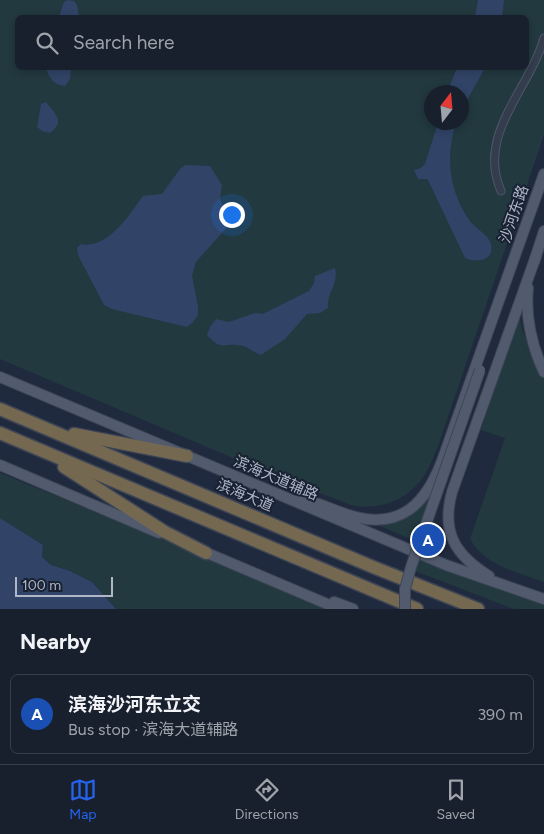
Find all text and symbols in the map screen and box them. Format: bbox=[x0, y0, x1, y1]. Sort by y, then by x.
search box bbox=[15, 15, 529, 70]
icon: search bbox=[33, 29, 61, 57]
text: Search here bbox=[73, 31, 175, 54]
north arrow bbox=[424, 85, 469, 130]
street label: 沙河东路 bbox=[496, 183, 532, 245]
your location bbox=[219, 202, 245, 228]
street label: 滨海大道辅路 bbox=[231, 452, 321, 504]
street label: 滨海大道 bbox=[214, 475, 276, 515]
pin: A bbox=[412, 521, 444, 559]
scale bar bbox=[15, 574, 112, 597]
text: 100 m bbox=[22, 577, 61, 594]
text: Nearby bbox=[20, 629, 91, 654]
text: 滨海沙河东立交 bbox=[68, 693, 201, 716]
text: A bbox=[31, 705, 43, 724]
text: 390 m bbox=[477, 705, 523, 724]
text: Bus stop · 滨海大道辅路 bbox=[68, 720, 238, 739]
tab: Map bbox=[69, 776, 97, 823]
tab: Directions bbox=[235, 776, 299, 823]
tab: Saved bbox=[436, 776, 475, 823]

